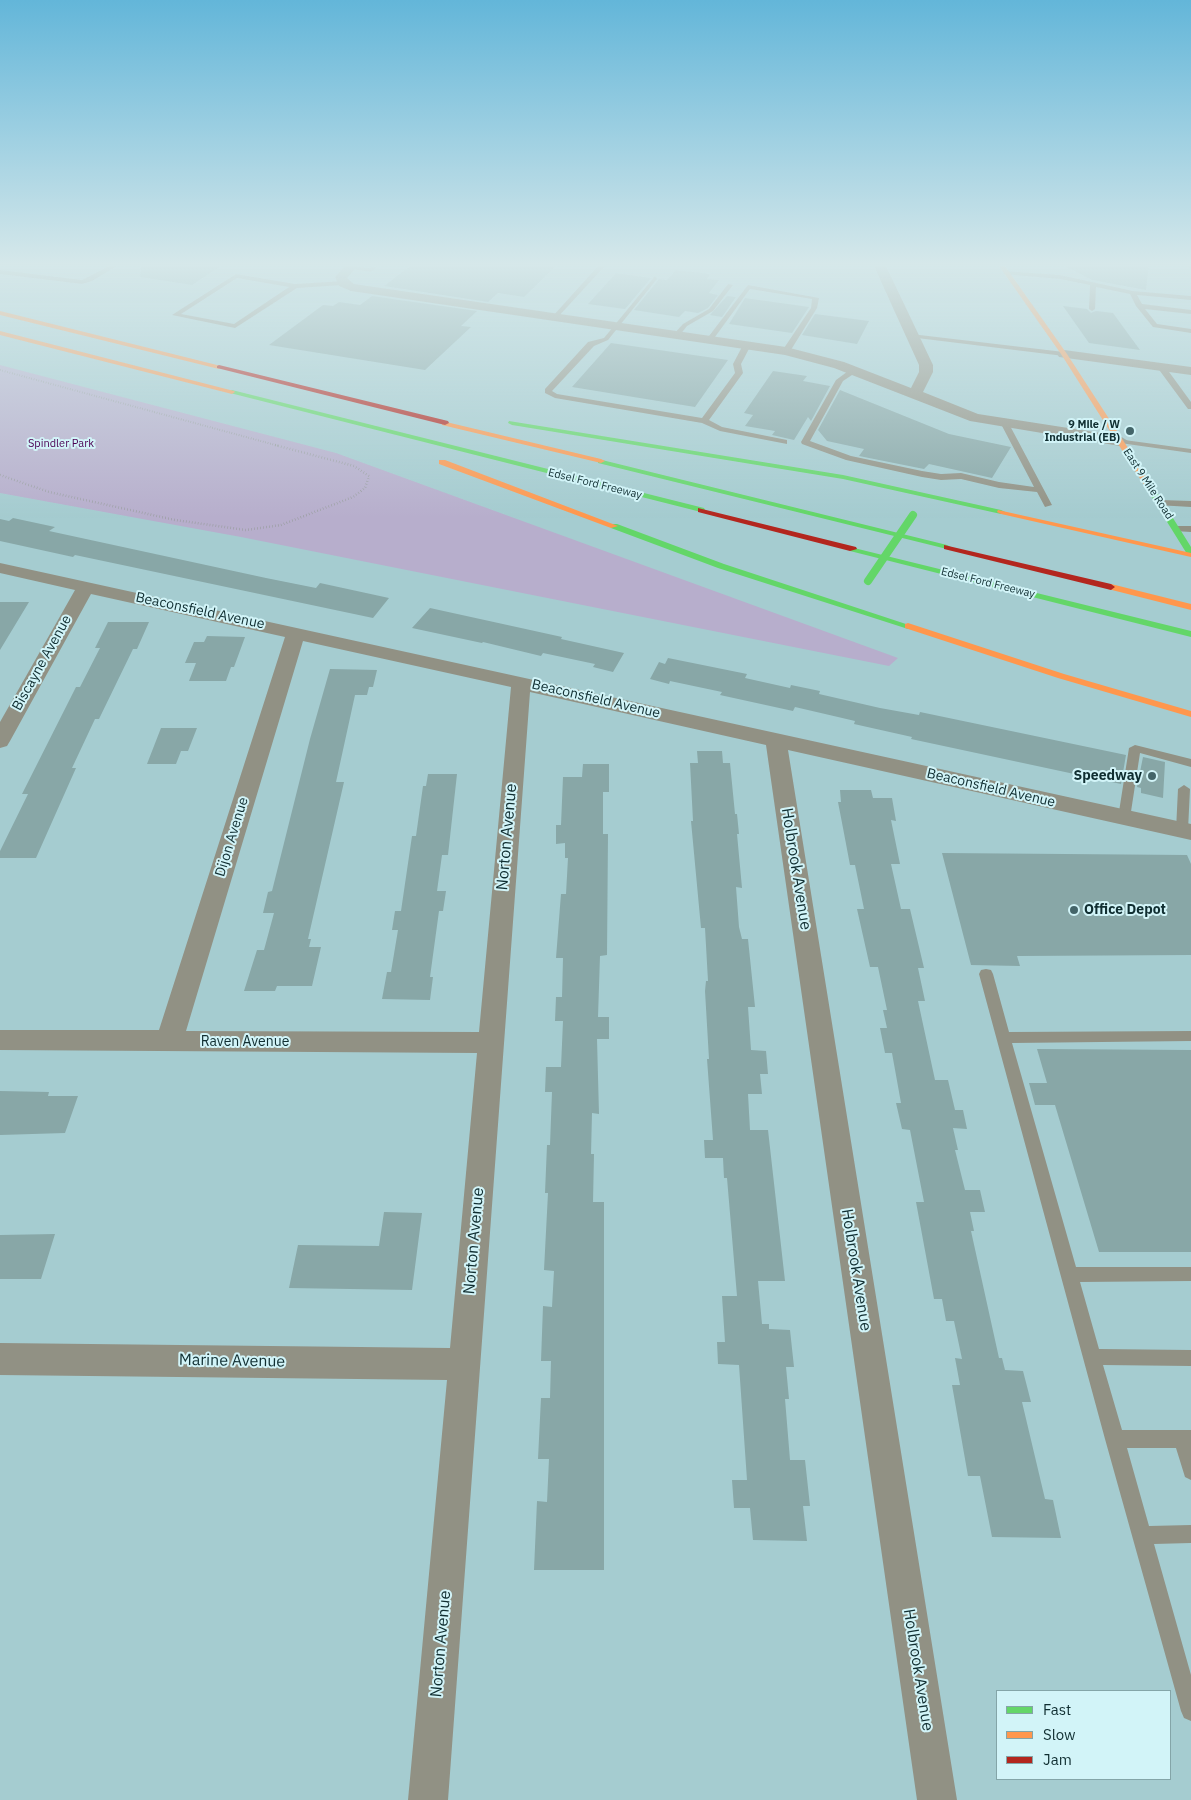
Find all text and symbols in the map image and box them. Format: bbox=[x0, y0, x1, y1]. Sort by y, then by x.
place label: 9 Mile / W Industrial (EB) bbox=[1045, 418, 1120, 444]
marker: 9 Mile / W Industrial (EB) bbox=[1124, 425, 1136, 437]
park label: Spindler Park bbox=[28, 437, 94, 451]
street label: East 9 Mile Road bbox=[1120, 446, 1176, 522]
street label: Edsel Ford Freeway bbox=[547, 466, 643, 502]
street label: Edsel Ford Freeway bbox=[940, 565, 1036, 601]
street label: Beaconsfield Avenue bbox=[134, 589, 266, 633]
street label: Biscayne Avenue bbox=[9, 612, 75, 714]
street label: Beaconsfield Avenue bbox=[530, 676, 662, 722]
street label: Beaconsfield Avenue bbox=[925, 765, 1057, 811]
place label: Speedway bbox=[1074, 768, 1142, 784]
marker: Speedway bbox=[1146, 770, 1158, 782]
street label: Norton Avenue bbox=[493, 783, 521, 891]
street label: Dijon Avenue bbox=[212, 795, 252, 879]
street label: Holbrook Avenue bbox=[777, 807, 815, 931]
place label: Office Depot bbox=[1084, 902, 1166, 918]
marker: Office Depot bbox=[1068, 904, 1080, 916]
street label: Raven Avenue bbox=[201, 1034, 289, 1050]
street label: Norton Avenue bbox=[460, 1187, 488, 1295]
street label: Holbrook Avenue bbox=[837, 1208, 875, 1332]
street label: Marine Avenue bbox=[179, 1350, 285, 1372]
street label: Norton Avenue bbox=[427, 1590, 455, 1698]
street label: Holbrook Avenue bbox=[899, 1608, 937, 1732]
legend bbox=[996, 1690, 1171, 1780]
text: Fast bbox=[1043, 1700, 1071, 1719]
text: Slow bbox=[1043, 1725, 1076, 1744]
text: Jam bbox=[1043, 1750, 1072, 1769]

